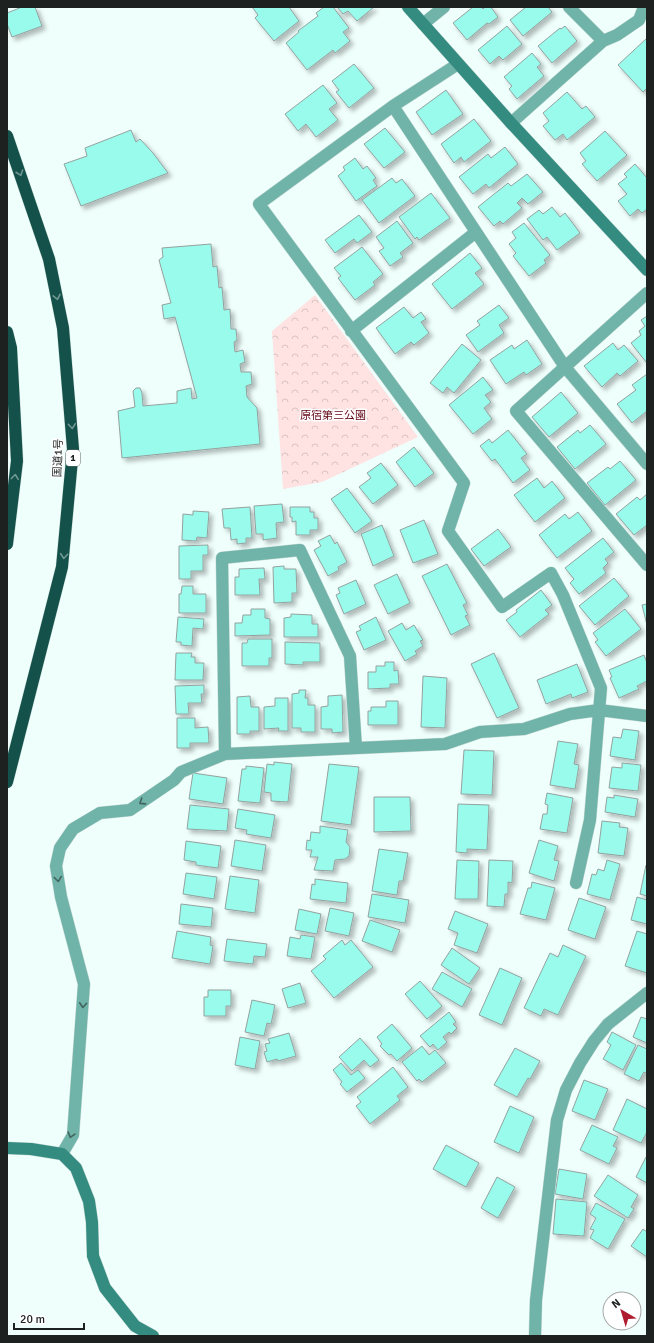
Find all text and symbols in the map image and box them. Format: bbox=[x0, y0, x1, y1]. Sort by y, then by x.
one-way arrow bbox=[15, 170, 23, 177]
one-way arrow bbox=[52, 294, 61, 301]
park label: 原宿第三公園 bbox=[300, 409, 366, 422]
one-way arrow bbox=[67, 423, 76, 429]
street label: 国道1号 bbox=[51, 438, 65, 478]
road number: 1 bbox=[66, 450, 80, 466]
one-way arrow bbox=[10, 474, 19, 481]
one-way arrow bbox=[59, 553, 68, 559]
one-way arrow bbox=[139, 797, 146, 804]
one-way arrow bbox=[53, 876, 62, 882]
one-way arrow bbox=[78, 1002, 87, 1008]
one-way arrow bbox=[67, 1131, 76, 1138]
north arrow bbox=[602, 1291, 642, 1331]
text: N bbox=[609, 1296, 623, 1311]
scale bar bbox=[14, 1305, 84, 1331]
text: 20 m bbox=[20, 1312, 45, 1327]

